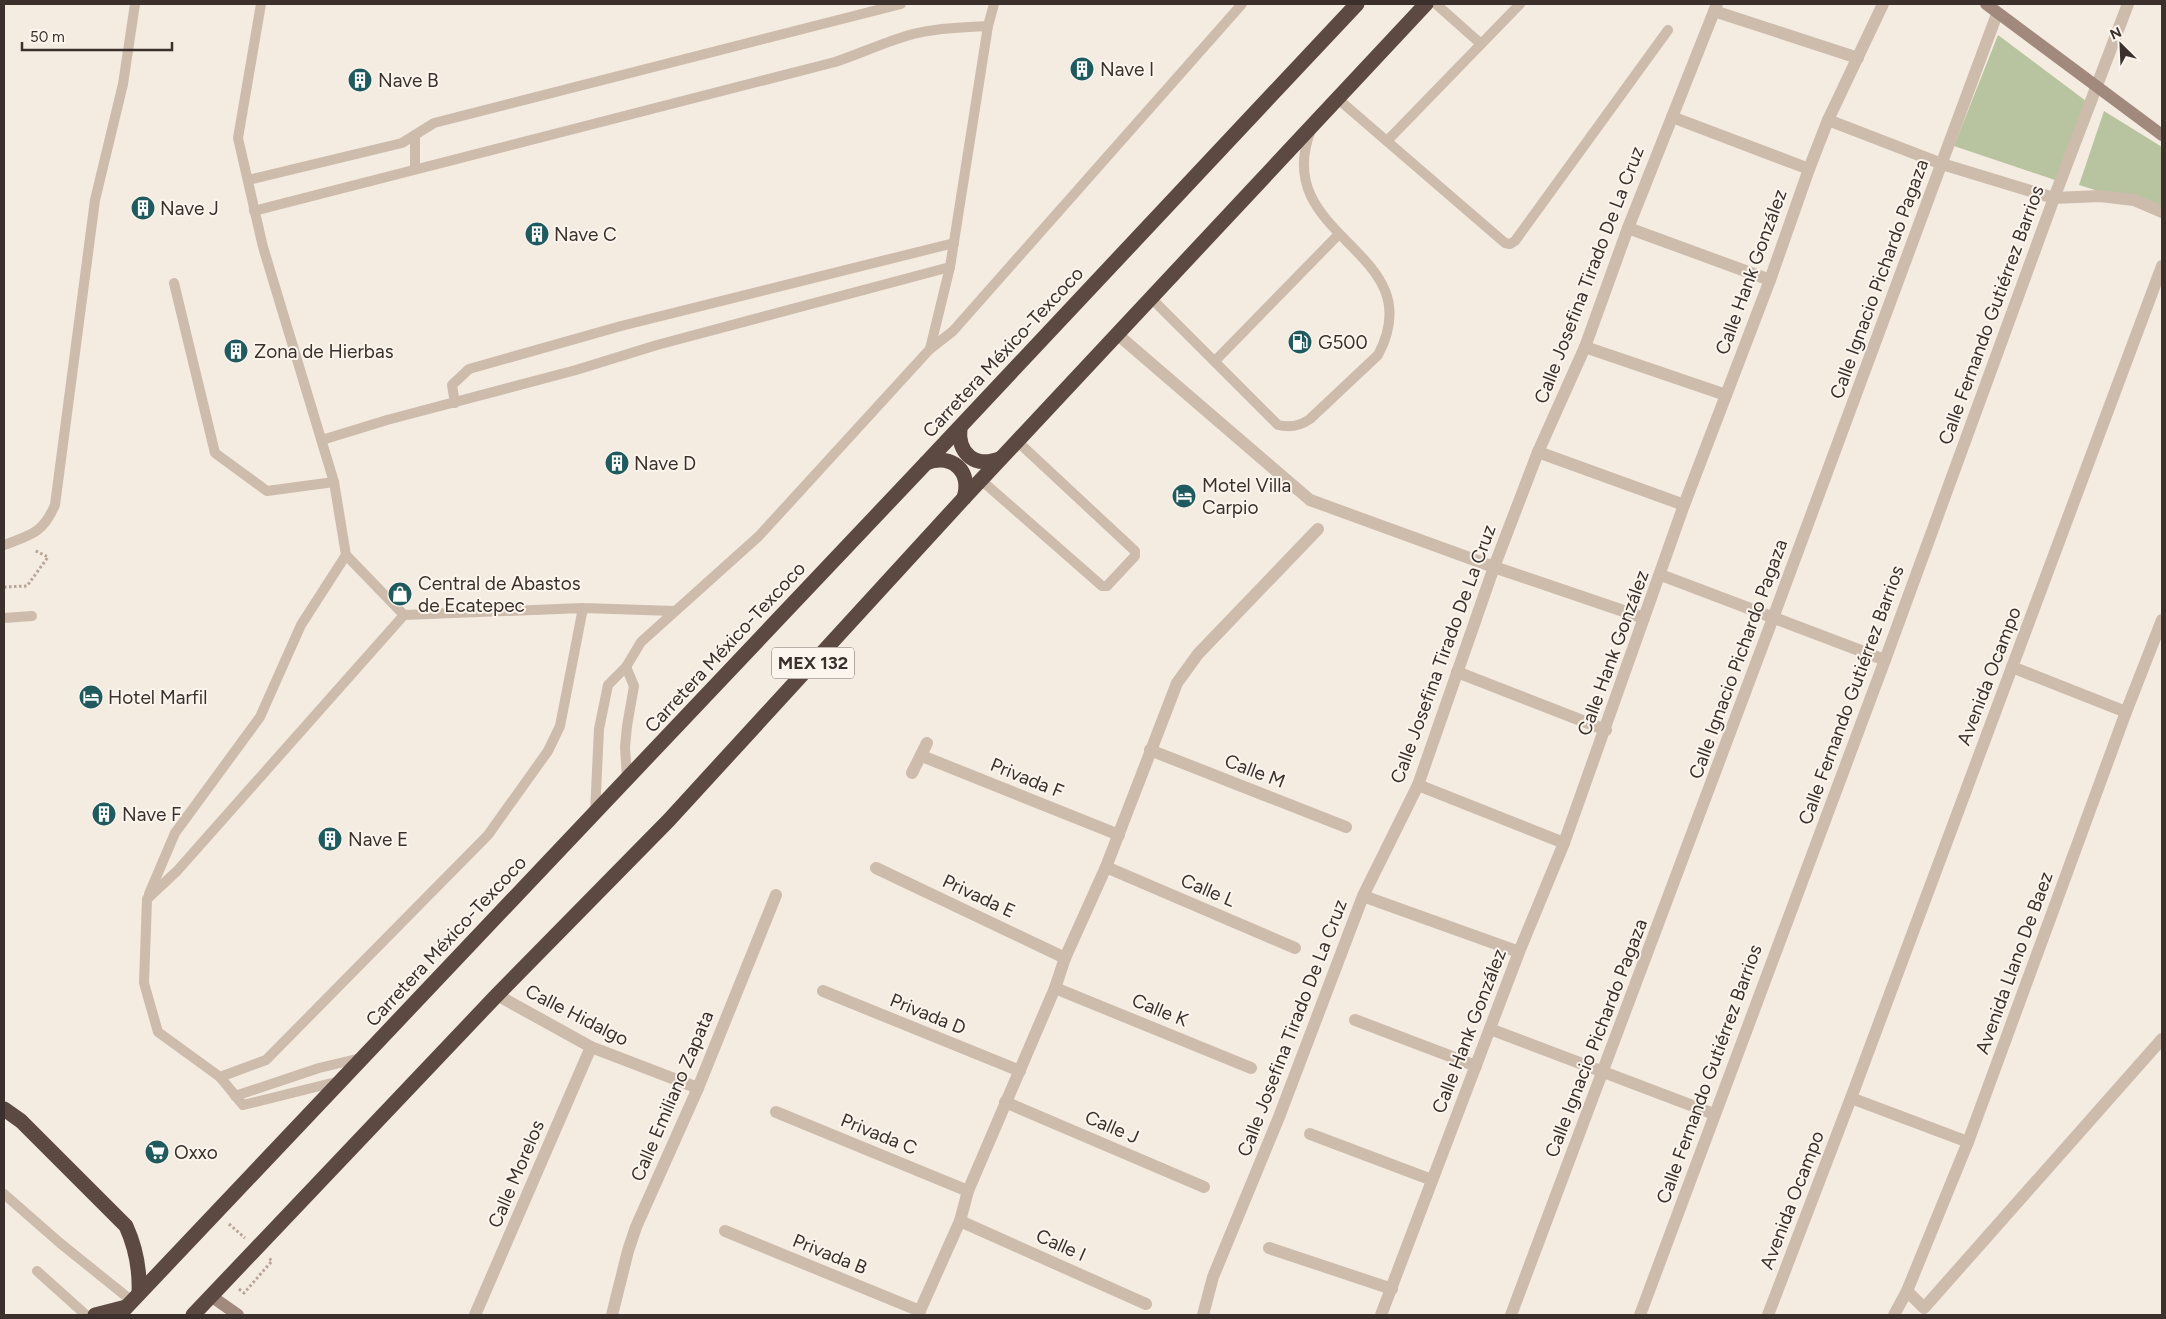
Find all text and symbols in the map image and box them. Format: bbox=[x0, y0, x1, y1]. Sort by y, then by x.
scale bar bbox=[22, 20, 172, 52]
north arrow bbox=[2096, 20, 2146, 70]
text: N bbox=[2108, 24, 2124, 44]
text: 50 m bbox=[30, 28, 65, 46]
building icon: Nave I bbox=[1069, 56, 1095, 82]
place label: Nave I bbox=[1100, 58, 1154, 81]
building icon: Nave B bbox=[347, 67, 373, 93]
place label: Nave B bbox=[378, 69, 439, 92]
street label: Calle Josefina Tirado De La Cruz bbox=[1529, 143, 1649, 407]
street label: Calle Ignacio Pichardo Pagaza bbox=[1825, 156, 1933, 402]
street label: Calle Fernando Gutiérrez Barrios bbox=[1933, 182, 2049, 448]
street label: Calle Hank González bbox=[1710, 186, 1792, 358]
building icon: Nave J bbox=[130, 195, 156, 221]
place label: Nave J bbox=[160, 197, 219, 220]
building icon: Nave C bbox=[524, 221, 550, 247]
place label: Nave C bbox=[554, 223, 617, 246]
street label: Carretera México-Texcoco bbox=[918, 262, 1088, 442]
fuel station icon: G500 bbox=[1287, 329, 1313, 355]
place label: G500 bbox=[1318, 331, 1368, 354]
building icon: Zona de Hierbas bbox=[223, 338, 249, 364]
place label: Zona de Hierbas bbox=[254, 340, 394, 363]
building icon: Nave D bbox=[604, 450, 630, 476]
place label: Nave D bbox=[634, 452, 696, 475]
place label: Motel Villa Carpio bbox=[1202, 474, 1291, 519]
hotel icon: Motel Villa Carpio bbox=[1171, 483, 1197, 509]
street label: Calle Josefina Tirado De La Cruz bbox=[1385, 522, 1501, 786]
street label: Calle Ignacio Pichardo Pagaza bbox=[1684, 536, 1792, 782]
street label: Carretera México-Texcoco bbox=[640, 557, 810, 737]
street label: Calle Fernando Gutiérrez Barrios bbox=[1793, 562, 1909, 828]
street label: Calle Hank González bbox=[1572, 567, 1654, 739]
place label: Central de Abastos de Ecatepec bbox=[418, 572, 581, 617]
shop icon: Central de Abastos de Ecatepec bbox=[387, 581, 413, 607]
street label: Avenida Ocampo bbox=[1952, 604, 2026, 748]
road number: MEX 132 bbox=[772, 648, 854, 678]
hotel icon: Hotel Marfil bbox=[78, 684, 104, 710]
place label: Hotel Marfil bbox=[108, 686, 207, 709]
street label: Calle M bbox=[1222, 749, 1288, 793]
street label: Privada F bbox=[987, 753, 1067, 803]
building icon: Nave F bbox=[91, 801, 117, 827]
place label: Nave F bbox=[122, 803, 181, 826]
building icon: Nave E bbox=[317, 826, 343, 852]
place label: Nave E bbox=[348, 828, 408, 851]
street label: Carretera México-Texcoco bbox=[361, 851, 531, 1031]
street label: Calle L bbox=[1177, 868, 1239, 912]
street label: Privada E bbox=[939, 869, 1019, 923]
street label: Avenida Llano De Baez bbox=[1970, 869, 2058, 1057]
street label: Calle Josefina Tirado De La Cruz bbox=[1232, 896, 1352, 1160]
street label: Calle Ignacio Pichardo Pagaza bbox=[1540, 916, 1652, 1160]
street label: Calle Fernando Gutiérrez Barrios bbox=[1651, 941, 1767, 1207]
street label: Calle Hank González bbox=[1427, 946, 1511, 1116]
street label: Calle Hidalgo bbox=[522, 979, 632, 1051]
street label: Privada D bbox=[887, 988, 969, 1040]
street label: Calle K bbox=[1129, 988, 1192, 1032]
street label: Calle Emiliano Zapata bbox=[626, 1007, 718, 1185]
street label: Calle J bbox=[1081, 1105, 1143, 1149]
street label: Privada C bbox=[837, 1108, 921, 1160]
street label: Calle Morelos bbox=[483, 1117, 549, 1231]
street label: Avenida Ocampo bbox=[1755, 1128, 1829, 1272]
supermarket icon: Oxxo bbox=[144, 1139, 170, 1165]
place label: Oxxo bbox=[174, 1141, 218, 1164]
street label: Calle I bbox=[1033, 1224, 1089, 1266]
street label: Privada B bbox=[789, 1229, 871, 1279]

